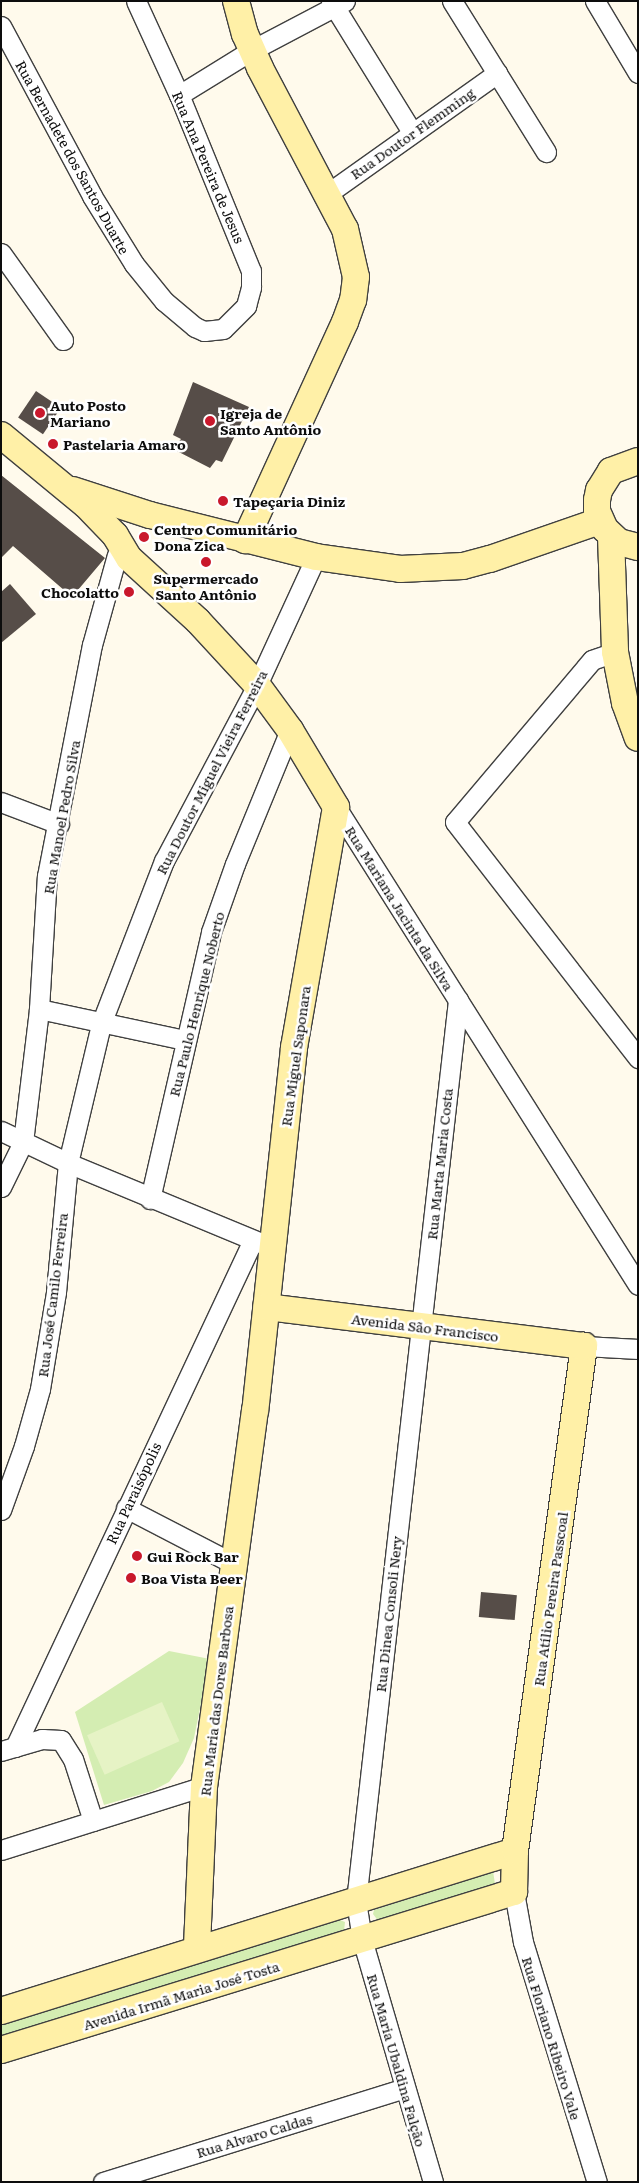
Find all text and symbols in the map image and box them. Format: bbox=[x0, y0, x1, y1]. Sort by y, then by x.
street label: Rua Bernadete dos Santos Duarte bbox=[13, 57, 133, 257]
street label: Rua Doutor Flemming bbox=[347, 84, 477, 182]
street label: Rua Ana Pereira de Jesus bbox=[169, 88, 249, 246]
place label: Auto Posto Mariano bbox=[50, 397, 126, 430]
place label: Igreja de Santo Antônio bbox=[220, 405, 321, 438]
marker: Auto Posto Mariano bbox=[34, 407, 46, 419]
marker: Igreja de Santo Antônio bbox=[204, 415, 216, 427]
place label: Pastelaria Amaro bbox=[63, 436, 186, 452]
marker: Pastelaria Amaro bbox=[47, 438, 59, 450]
place label: Tapeçaria Diniz bbox=[233, 493, 345, 509]
marker: Tapeçaria Diniz bbox=[217, 495, 229, 507]
place label: Centro Comunitário Dona Zica bbox=[154, 521, 297, 554]
marker: Centro Comunitário Dona Zica bbox=[138, 531, 150, 543]
marker: Supermercado Santo Antônio bbox=[200, 556, 212, 568]
place label: Supermercado Santo Antônio bbox=[153, 570, 259, 602]
place label: Chocolatto bbox=[41, 584, 119, 600]
marker: Chocolatto bbox=[123, 586, 135, 598]
street label: Rua Doutor Miguel Vieira Ferreira bbox=[152, 667, 270, 877]
street label: Rua Manoel Pedro Silva bbox=[39, 739, 83, 895]
street label: Rua Mariana Jacinta da Silva bbox=[342, 823, 458, 993]
street label: Rua Paulo Henrique Noberto bbox=[165, 910, 227, 1098]
street label: Rua Miguel Saponara bbox=[277, 985, 313, 1127]
street label: Rua Marta Maria Costa bbox=[423, 1087, 455, 1241]
street label: Rua José Camilo Ferreira bbox=[34, 1212, 70, 1378]
street label: Avenida São Francisco bbox=[350, 1310, 500, 1344]
street label: Rua Paraisópolis bbox=[102, 1440, 164, 1546]
street label: Rua Atílio Pereira Passcoal bbox=[529, 1511, 571, 1687]
street label: Rua Dinea Consoli Nery bbox=[371, 1535, 405, 1693]
place label: Gui Rock Bar bbox=[147, 1548, 239, 1564]
marker: Gui Rock Bar bbox=[131, 1550, 143, 1562]
place label: Boa Vista Beer bbox=[141, 1570, 243, 1586]
marker: Boa Vista Beer bbox=[125, 1572, 137, 1584]
street label: Rua Maria das Dores Barbosa bbox=[196, 1605, 236, 1797]
street label: Rua Floriano Ribeiro Vale bbox=[519, 1954, 585, 2122]
street label: Avenida Irmã Maria José Tosta bbox=[81, 1957, 281, 2033]
street label: Rua Maria Ubaldina Falção bbox=[364, 1972, 430, 2148]
street label: Rua Alvaro Caldas bbox=[194, 2109, 314, 2161]

